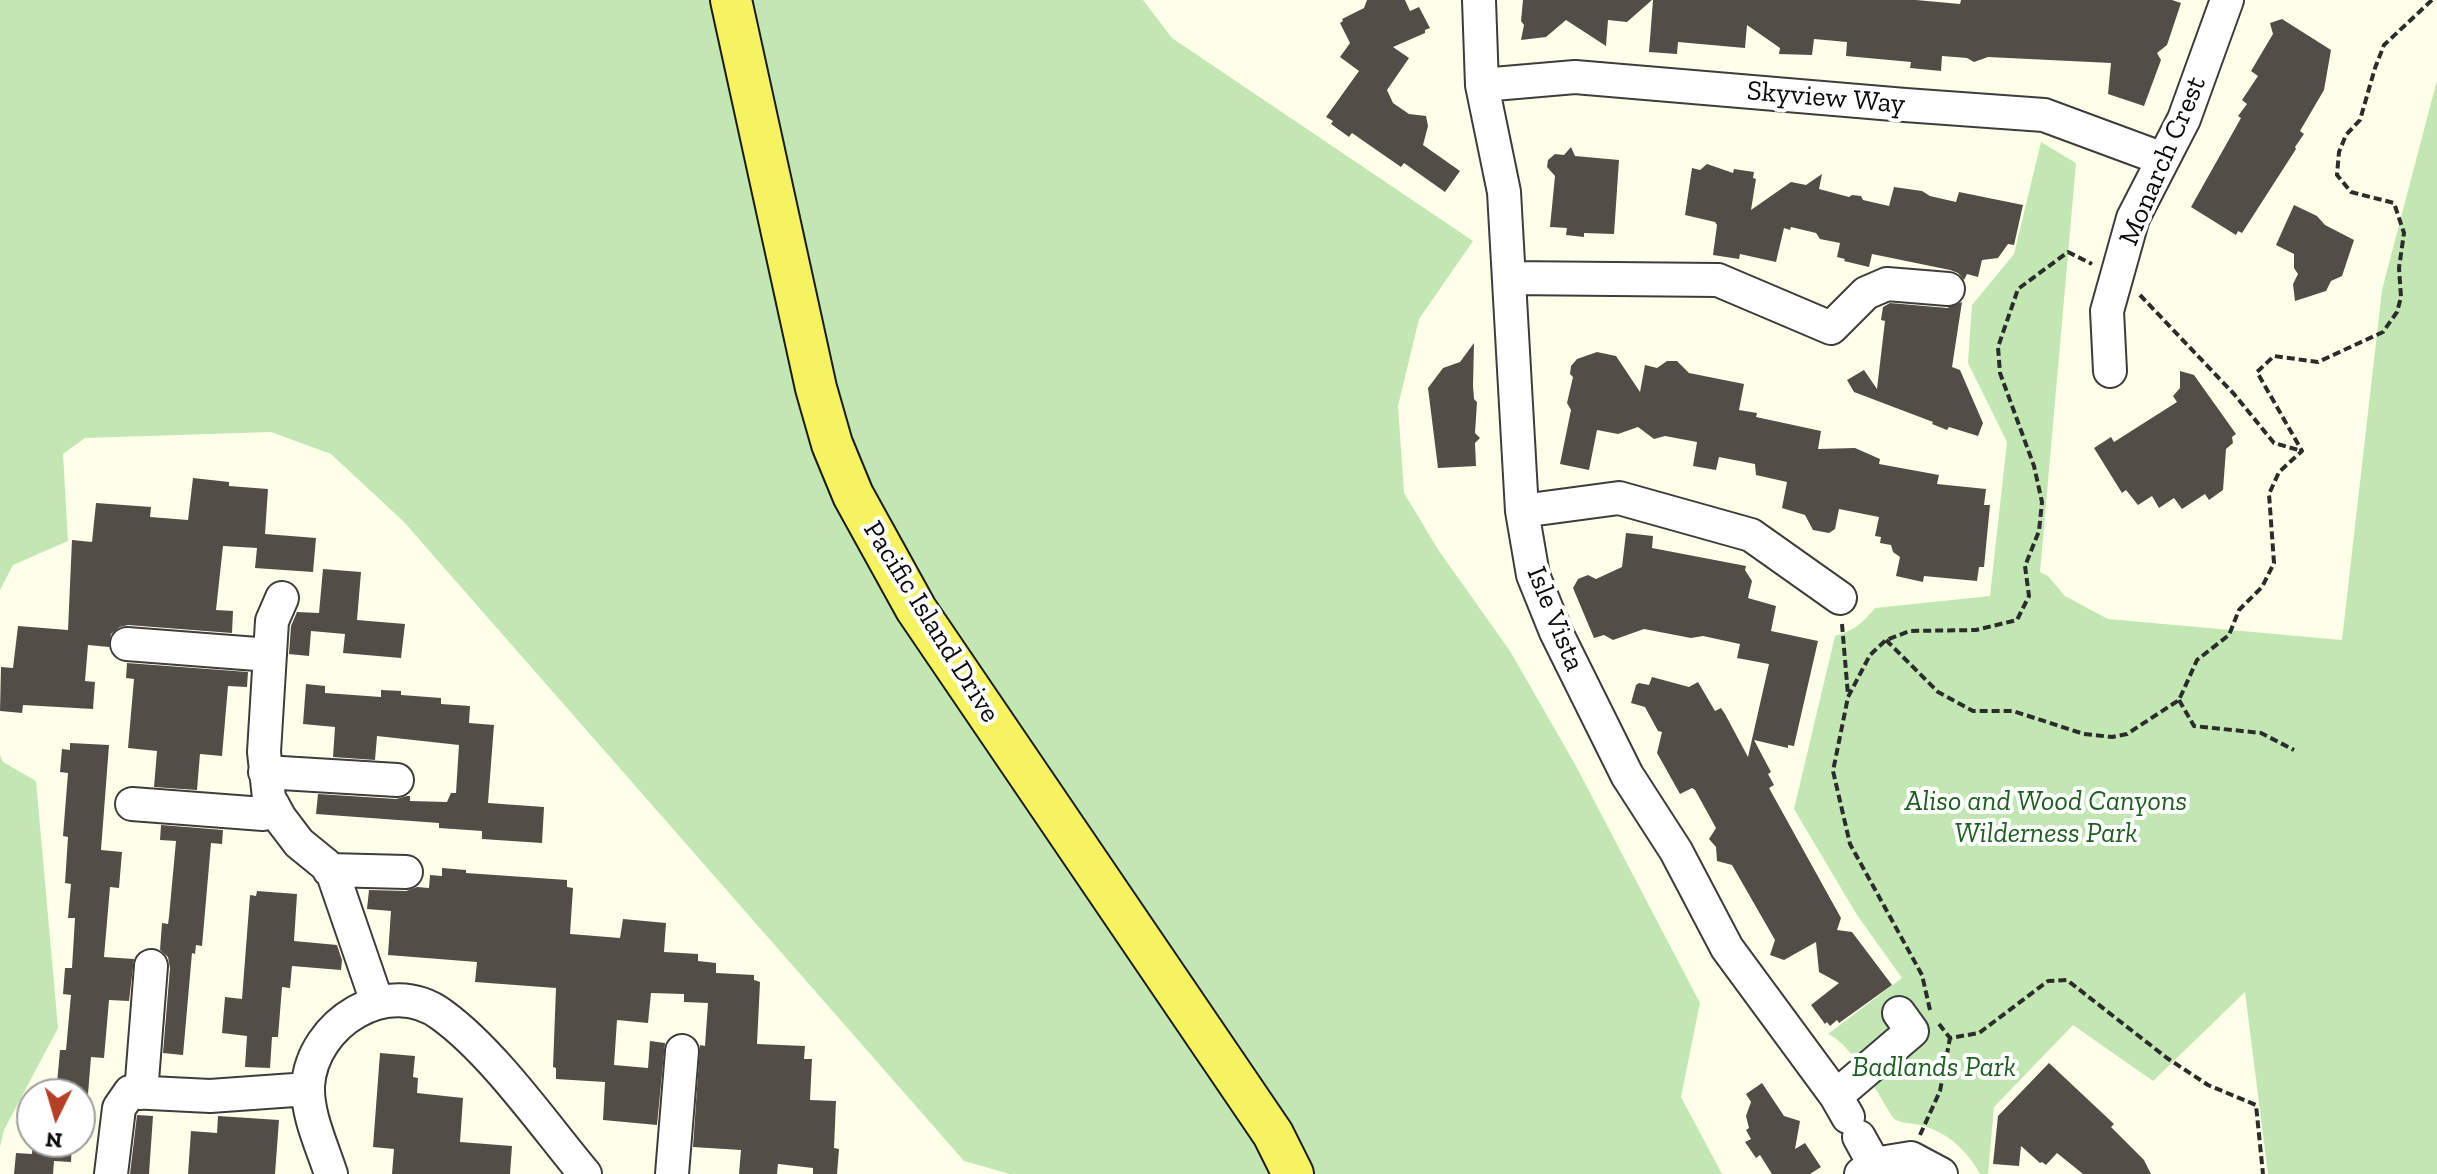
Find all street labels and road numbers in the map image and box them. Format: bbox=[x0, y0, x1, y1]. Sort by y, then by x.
street label: Monarch Crest bbox=[2112, 71, 2214, 251]
street label: Skyview Way bbox=[1745, 74, 1907, 122]
street label: Pacific Island Drive bbox=[856, 515, 1006, 729]
street label: Isle Vista bbox=[1519, 562, 1591, 676]

